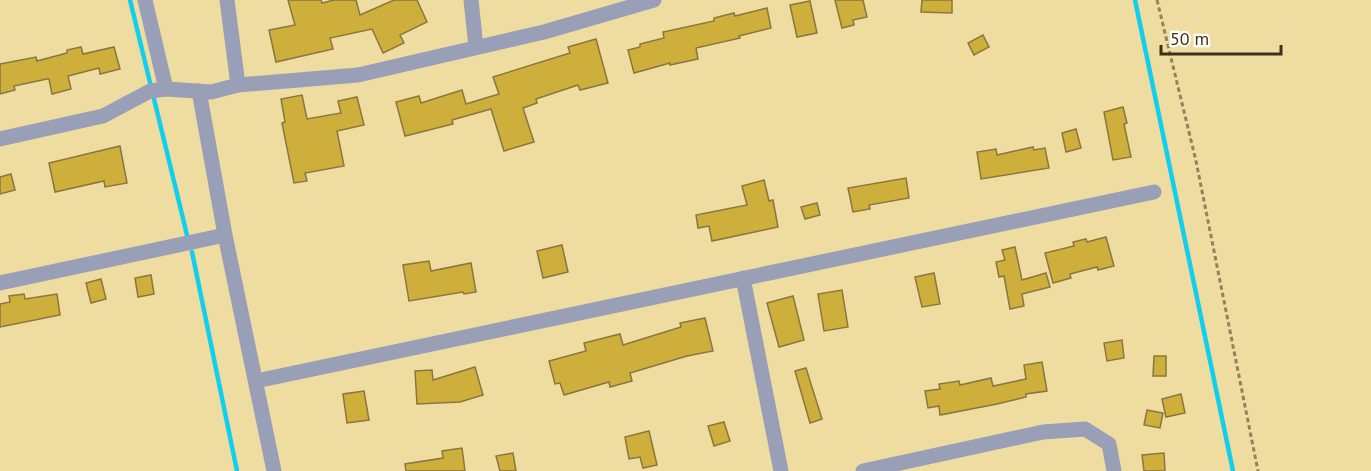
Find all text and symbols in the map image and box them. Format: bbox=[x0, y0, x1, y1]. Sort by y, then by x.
scale bar bbox=[1161, 18, 1281, 56]
text: 50 m bbox=[1170, 27, 1209, 50]

